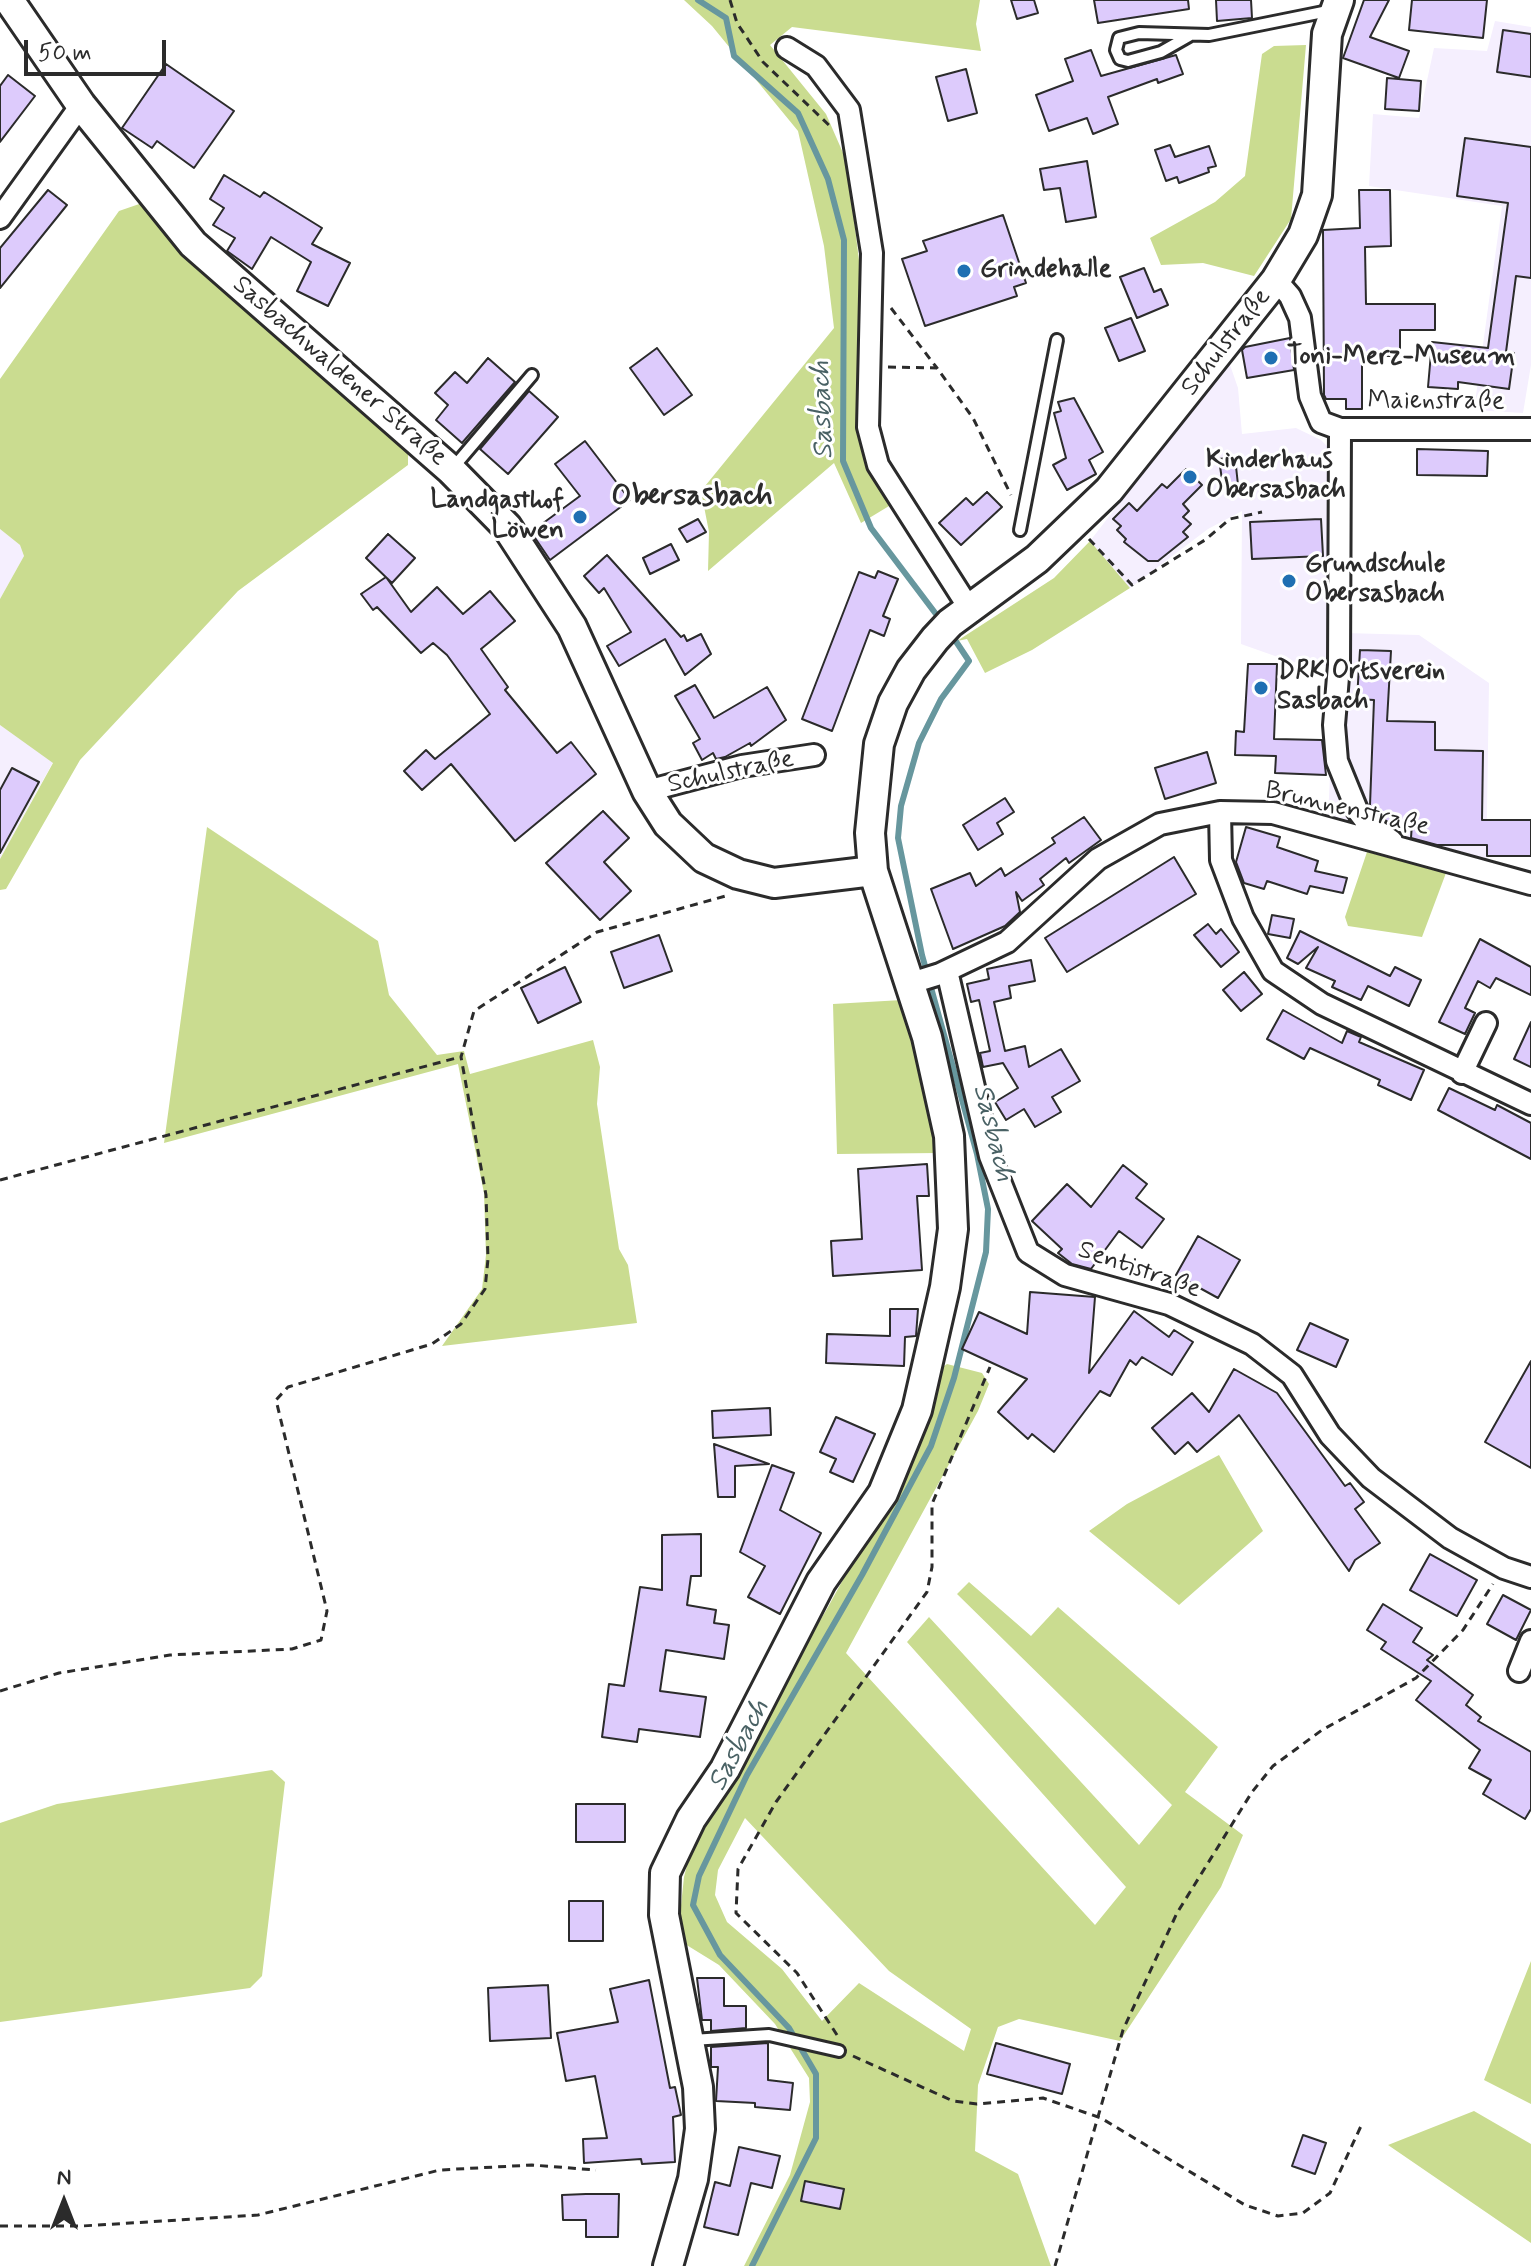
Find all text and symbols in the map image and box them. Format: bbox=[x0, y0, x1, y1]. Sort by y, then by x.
scale bar bbox=[28, 24, 170, 74]
text: 50 m bbox=[38, 38, 92, 69]
place label: Grindehalle bbox=[980, 255, 1111, 287]
marker: Grindehalle bbox=[955, 262, 973, 280]
street label: Sasbachwaldener Straße bbox=[225, 270, 453, 474]
street label: Schulstraße bbox=[1175, 283, 1279, 403]
place label: Toni-Merz-Museum bbox=[1287, 342, 1515, 374]
marker: Toni-Merz-Museum bbox=[1262, 349, 1280, 367]
water label: Sasbach bbox=[805, 360, 843, 460]
street label: Maienstraße bbox=[1368, 387, 1504, 419]
place label: Kinderhaus Obersasbach bbox=[1206, 446, 1346, 508]
marker: Kinderhaus Obersasbach bbox=[1181, 468, 1199, 486]
district label: Obersasbach bbox=[611, 480, 773, 516]
place label: Landgasthof Löwen bbox=[430, 486, 564, 548]
marker: Landgasthof Löwen bbox=[571, 508, 589, 526]
place label: Grundschule Obersasbach bbox=[1305, 550, 1446, 612]
marker: Grundschule Obersasbach bbox=[1280, 572, 1298, 590]
place label: DRK Ortsverein Sasbach bbox=[1277, 657, 1445, 718]
marker: DRK Ortsverein Sasbach bbox=[1252, 679, 1270, 697]
street label: Schulstraße bbox=[665, 744, 797, 802]
street label: Brunnenstraße bbox=[1262, 776, 1432, 844]
water label: Sasbach bbox=[964, 1081, 1020, 1185]
street label: Sentistraße bbox=[1074, 1235, 1204, 1307]
water label: Sasbach bbox=[702, 1695, 778, 1797]
north arrow bbox=[24, 2162, 104, 2242]
text: N bbox=[57, 2164, 71, 2192]

